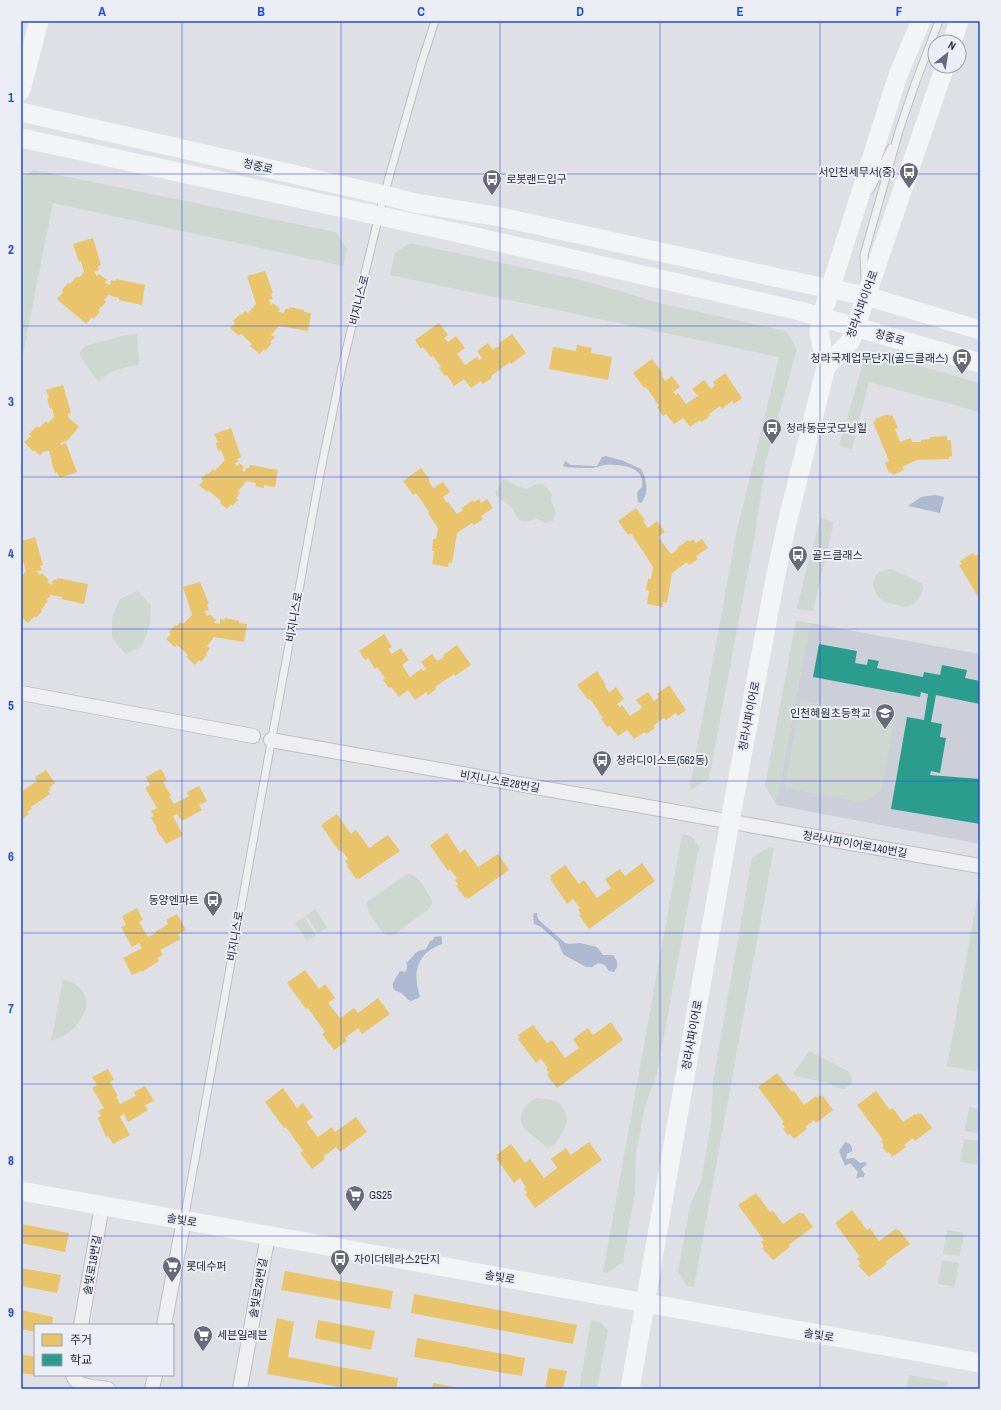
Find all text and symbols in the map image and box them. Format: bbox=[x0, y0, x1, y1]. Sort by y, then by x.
text: A bbox=[98, 3, 106, 20]
text: B bbox=[257, 3, 265, 20]
text: C bbox=[417, 3, 425, 20]
text: D bbox=[576, 3, 584, 20]
text: E bbox=[736, 3, 744, 20]
text: F bbox=[896, 3, 903, 20]
north arrow bbox=[927, 34, 967, 74]
text: N bbox=[946, 38, 958, 53]
text: 1 bbox=[8, 89, 14, 106]
street label: 청중로 bbox=[242, 156, 274, 176]
bus stop icon: 서인천세무서(중) bbox=[898, 161, 920, 189]
place label: 서인천세무서(중) bbox=[818, 165, 895, 179]
bus stop icon: 로봇랜드입구 bbox=[481, 168, 503, 196]
place label: 로봇랜드입구 bbox=[506, 172, 567, 186]
text: 2 bbox=[8, 241, 14, 258]
street label: 청라사파이어로 bbox=[843, 268, 881, 340]
street label: 비지니스로 bbox=[346, 274, 372, 326]
street label: 청중로 bbox=[873, 326, 907, 348]
bus stop icon: 청라국제업무단지(골드클래스) bbox=[951, 347, 973, 375]
place label: 청라국제업무단지(골드클래스) bbox=[810, 351, 948, 365]
text: 3 bbox=[8, 393, 14, 410]
bus stop icon: 청라동문굿모닝힐 bbox=[761, 417, 783, 445]
place label: 청라동문굿모닝힐 bbox=[786, 421, 867, 435]
bus stop icon: 골드클래스 bbox=[787, 544, 809, 572]
text: 4 bbox=[8, 545, 14, 562]
place label: 골드클래스 bbox=[812, 548, 863, 562]
street label: 비지니스로 bbox=[283, 591, 305, 643]
street label: 청라사파이어로 bbox=[735, 680, 763, 752]
text: 5 bbox=[8, 697, 14, 714]
school or university icon: 인천혜원초등학교 bbox=[874, 702, 896, 730]
place label: 인천혜원초등학교 bbox=[790, 706, 871, 720]
bus stop icon: 청라디이스트(562동) bbox=[591, 749, 613, 777]
place label: 청라디이스트(562동) bbox=[616, 753, 708, 767]
street label: 비지니스로28번길 bbox=[459, 767, 541, 795]
street label: 청라사파이어로140번길 bbox=[802, 828, 908, 860]
text: 6 bbox=[8, 848, 14, 865]
bus stop icon: 동양엔파트 bbox=[202, 889, 224, 917]
place label: 동양엔파트 bbox=[148, 893, 199, 907]
street label: 비지니스로 bbox=[224, 910, 246, 962]
street label: 청라사파이어로 bbox=[679, 999, 705, 1071]
text: 7 bbox=[8, 1000, 14, 1017]
text: 8 bbox=[8, 1152, 14, 1169]
supermarket icon: GS25 bbox=[344, 1184, 366, 1212]
place label: GS25 bbox=[369, 1188, 392, 1202]
street label: 솔빛로 bbox=[166, 1210, 198, 1230]
street label: 솔빛로18번길 bbox=[80, 1234, 104, 1296]
bus stop icon: 자이더테라스2단지 bbox=[329, 1248, 351, 1276]
place label: 자이더테라스2단지 bbox=[354, 1252, 440, 1266]
supermarket icon: 롯데수퍼 bbox=[161, 1255, 183, 1283]
street label: 솔빛로28번길 bbox=[246, 1257, 270, 1319]
place label: 롯데수퍼 bbox=[186, 1259, 226, 1273]
street label: 솔빛로 bbox=[484, 1267, 516, 1287]
text: 9 bbox=[8, 1304, 14, 1321]
legend bbox=[34, 1324, 174, 1376]
supermarket icon: 세븐일레븐 bbox=[192, 1324, 214, 1352]
street label: 솔빛로 bbox=[803, 1325, 835, 1345]
place label: 세븐일레븐 bbox=[217, 1328, 268, 1342]
text: 주거 bbox=[70, 1332, 92, 1348]
text: 학교 bbox=[70, 1352, 92, 1368]

